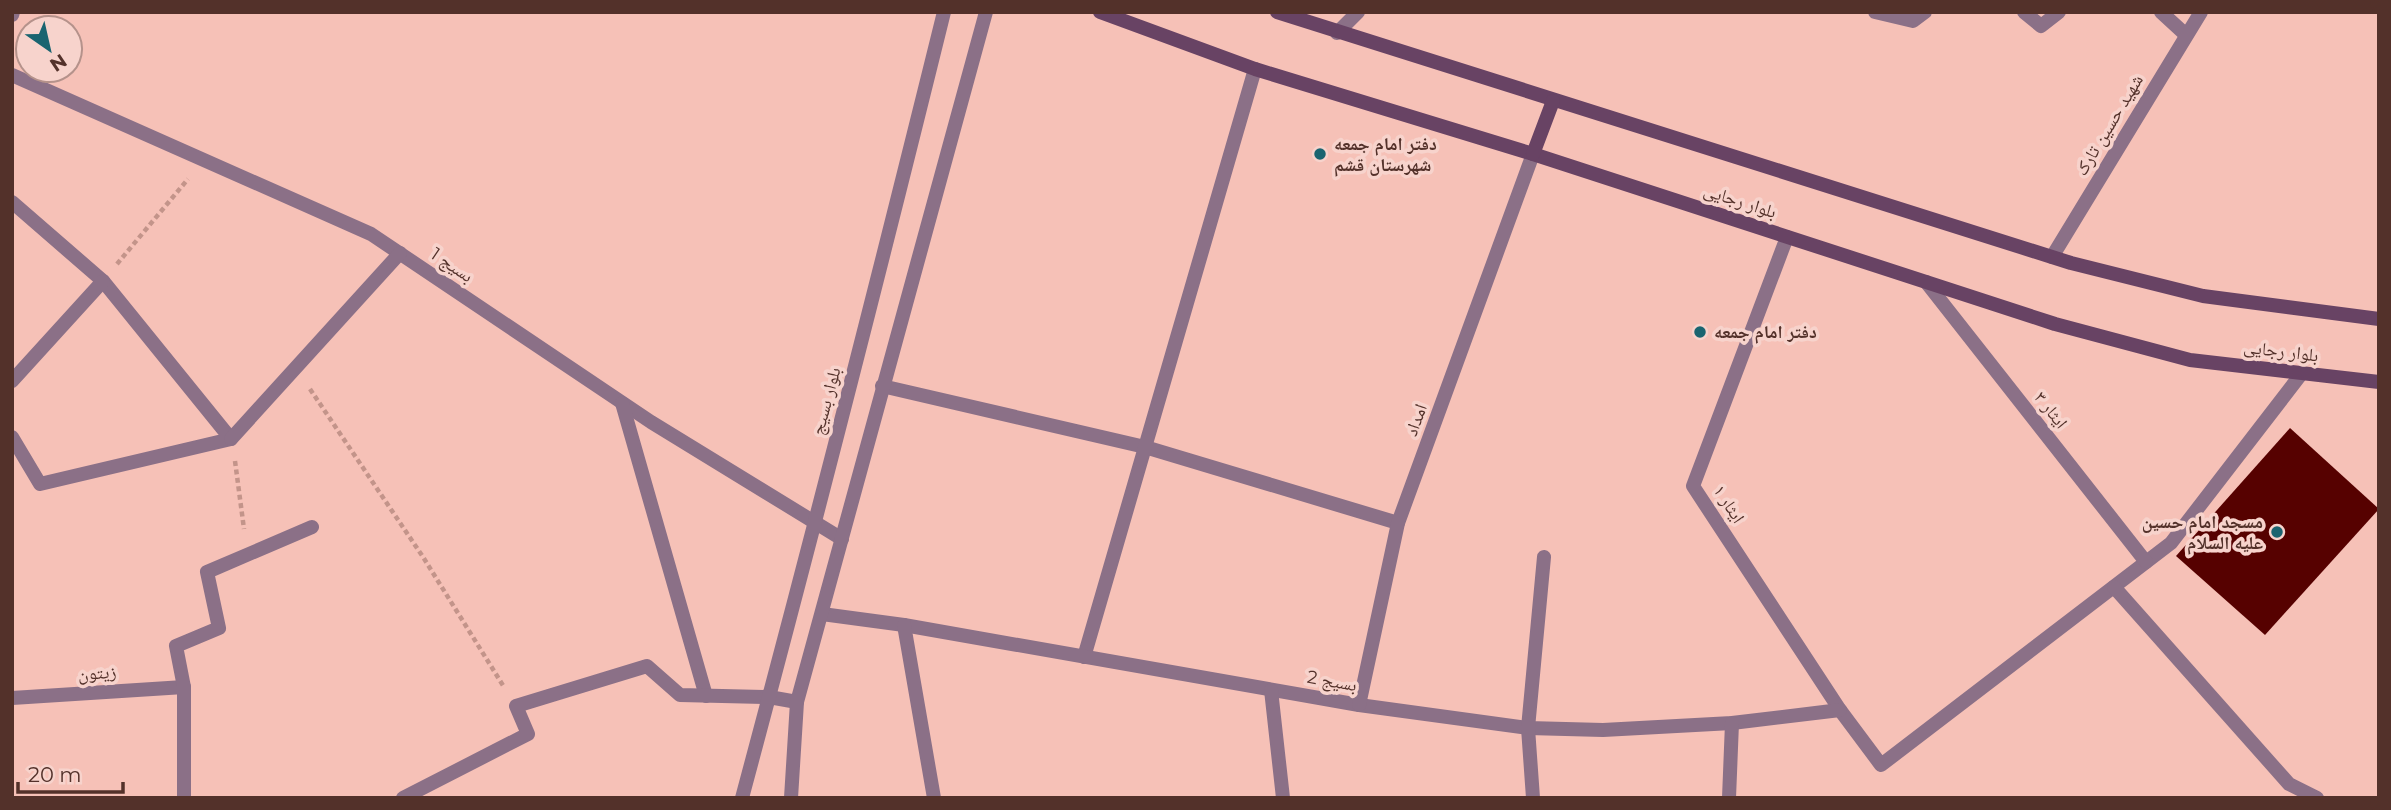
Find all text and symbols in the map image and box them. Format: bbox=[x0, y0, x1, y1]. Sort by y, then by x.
north arrow bbox=[14, 14, 84, 84]
text: N bbox=[45, 49, 71, 77]
street label: شهید حسین تارک bbox=[2070, 70, 2148, 180]
place label: دفتر امام جمعه شهرستان قشم bbox=[1334, 133, 1437, 177]
marker: دفتر امام جمعه شهرستان قشم bbox=[1312, 146, 1328, 162]
street label: بلوار رجایی bbox=[1701, 179, 1779, 223]
street label: بسیج 1 bbox=[426, 243, 477, 288]
place label: دفتر امام جمعه bbox=[1714, 321, 1817, 344]
marker: دفتر امام جمعه bbox=[1692, 324, 1708, 340]
street label: بلوار رجایی bbox=[2242, 335, 2320, 367]
street label: بلوار بسیج bbox=[806, 365, 847, 437]
street label: ایثار ۳ bbox=[2030, 387, 2072, 433]
street label: امداد bbox=[1400, 401, 1432, 439]
street label: ایثار ۱ bbox=[1709, 481, 1749, 527]
place label: مسجد امام حسین علیه السلام bbox=[2142, 511, 2263, 555]
marker: مسجد امام حسین علیه السلام bbox=[2269, 524, 2285, 540]
street label: زیتون bbox=[77, 661, 117, 685]
street label: بسیج 2 bbox=[1305, 666, 1359, 697]
scale bar bbox=[18, 750, 122, 794]
text: 20 m bbox=[28, 762, 82, 787]

